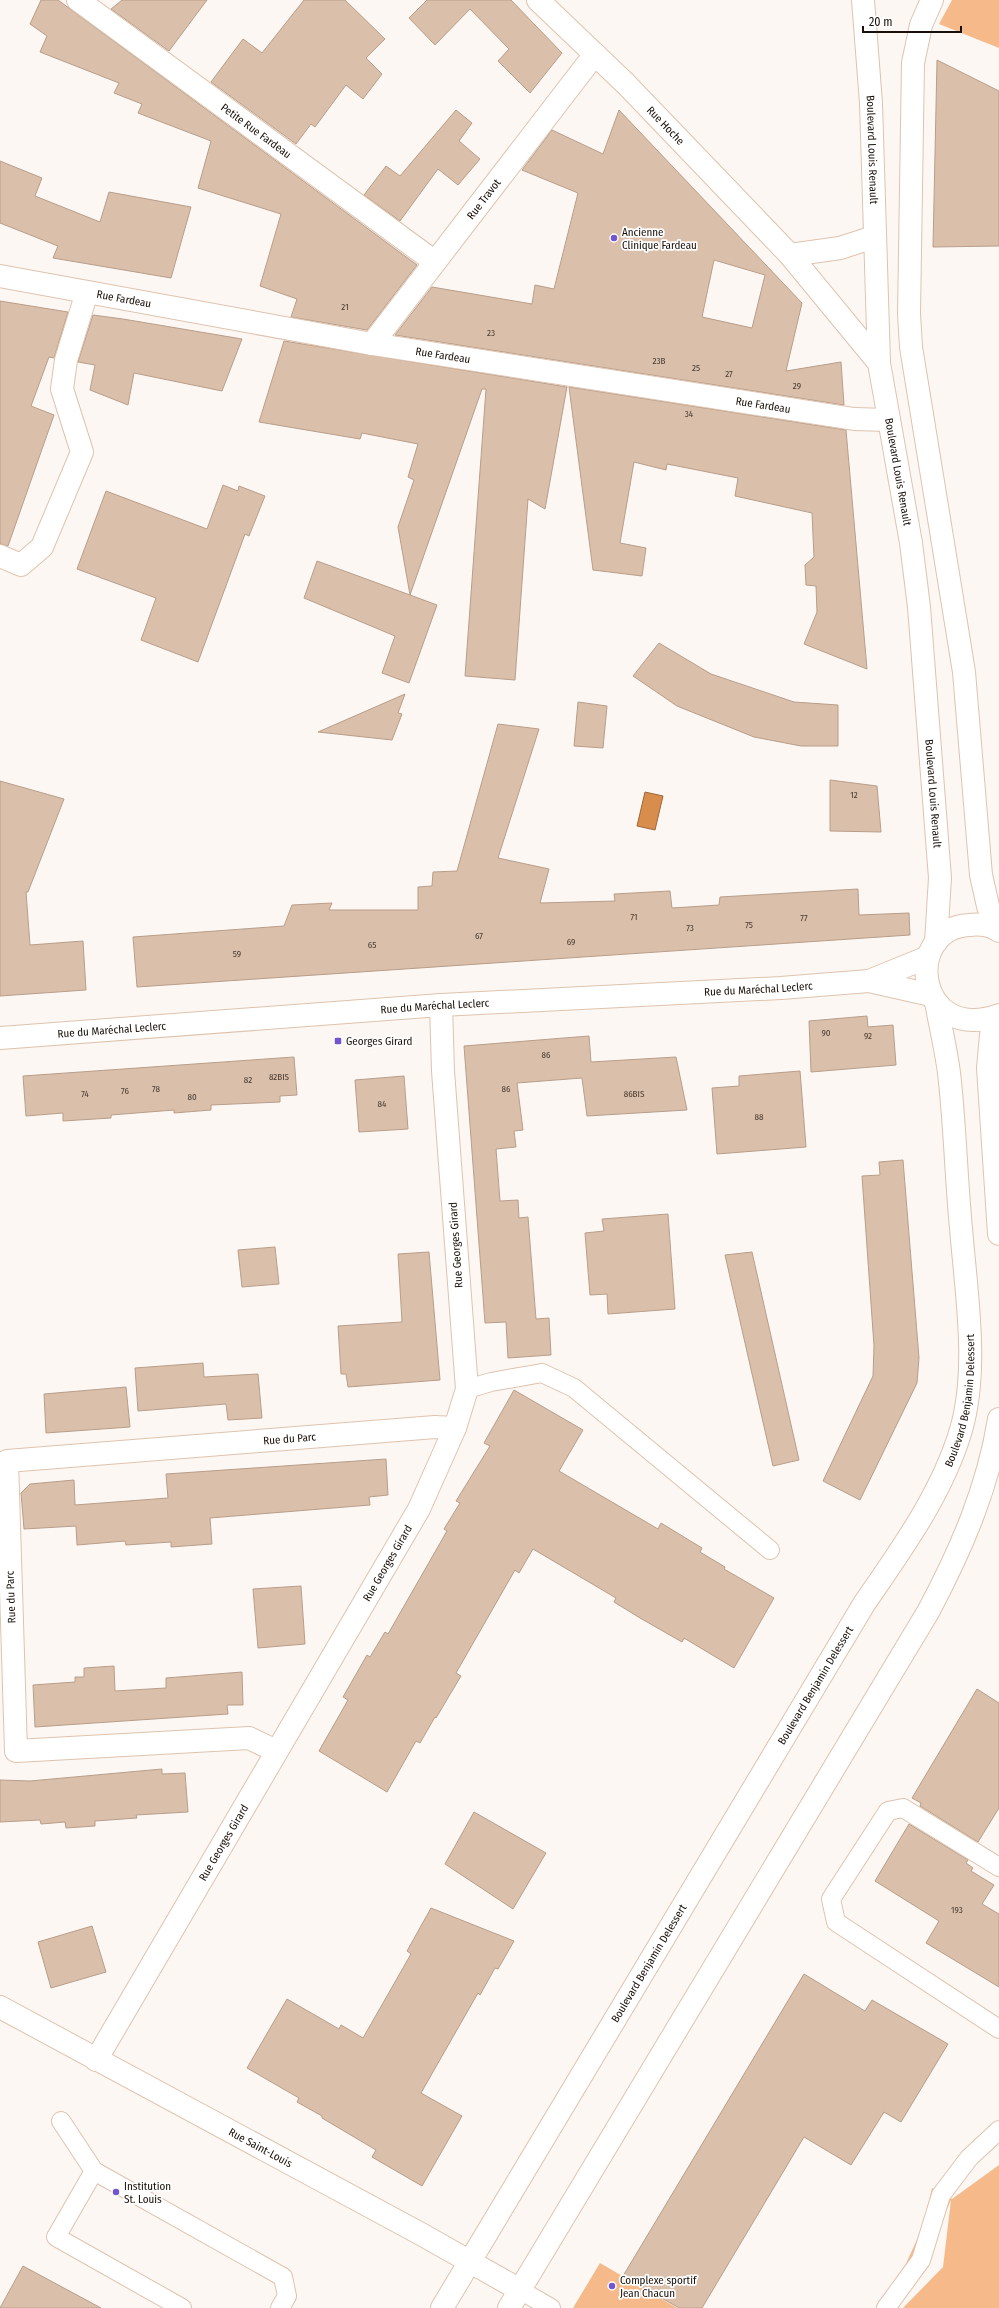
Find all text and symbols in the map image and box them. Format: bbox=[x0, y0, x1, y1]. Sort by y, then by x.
scale bar bbox=[863, 8, 961, 34]
text: 20 m bbox=[869, 15, 893, 29]
street label: Boulevard Louis Renault bbox=[864, 95, 881, 205]
street label: Petite Rue Fardeau bbox=[218, 101, 294, 161]
street label: Rue Hoche bbox=[644, 103, 687, 147]
street label: Rue Travot bbox=[464, 176, 503, 222]
place label: Ancienne Clinique Fardeau bbox=[622, 226, 697, 252]
marker: Ancienne Clinique Fardeau bbox=[609, 233, 619, 243]
street label: Rue Fardeau bbox=[96, 287, 152, 310]
house number: 21 bbox=[341, 302, 349, 312]
house number: 23 bbox=[487, 328, 495, 338]
street label: Rue Fardeau bbox=[415, 344, 471, 366]
house number: 23B bbox=[653, 356, 666, 366]
house number: 25 bbox=[692, 363, 700, 373]
house number: 27 bbox=[725, 369, 733, 379]
house number: 29 bbox=[793, 381, 801, 391]
street label: Rue Fardeau bbox=[735, 394, 791, 416]
house number: 34 bbox=[685, 409, 694, 419]
street label: Boulevard Louis Renault bbox=[882, 417, 914, 527]
street label: Boulevard Louis Renault bbox=[923, 739, 944, 849]
house number: 12 bbox=[850, 790, 858, 800]
house number: 71 bbox=[630, 912, 638, 922]
house number: 77 bbox=[800, 913, 808, 923]
house number: 75 bbox=[745, 920, 753, 930]
house number: 73 bbox=[686, 923, 694, 933]
house number: 67 bbox=[475, 931, 483, 941]
house number: 69 bbox=[567, 937, 575, 947]
house number: 65 bbox=[368, 940, 376, 950]
house number: 59 bbox=[233, 949, 241, 959]
street label: Rue du Maréchal Leclerc bbox=[704, 979, 813, 998]
street label: Rue du Maréchal Leclerc bbox=[380, 996, 490, 1016]
street label: Rue du Maréchal Leclerc bbox=[57, 1019, 167, 1040]
house number: 90 bbox=[821, 1028, 831, 1038]
house number: 92 bbox=[864, 1031, 872, 1041]
place label: Georges Girard bbox=[346, 1035, 412, 1048]
marker: Georges Girard bbox=[333, 1036, 343, 1046]
house number: 86 bbox=[542, 1050, 551, 1060]
house number: 82BIS bbox=[269, 1072, 290, 1082]
house number: 82 bbox=[244, 1075, 252, 1085]
house number: 78 bbox=[152, 1084, 160, 1094]
house number: 86 bbox=[502, 1084, 511, 1094]
house number: 76 bbox=[121, 1086, 129, 1096]
house number: 74 bbox=[81, 1089, 89, 1099]
house number: 86BIS bbox=[624, 1089, 645, 1099]
house number: 80 bbox=[187, 1092, 197, 1102]
house number: 84 bbox=[378, 1099, 387, 1109]
house number: 88 bbox=[754, 1112, 764, 1122]
street label: Rue Georges Girard bbox=[447, 1202, 465, 1288]
street label: Boulevard Benjamin Delessert bbox=[942, 1333, 977, 1469]
street label: Rue du Parc bbox=[263, 1430, 317, 1447]
street label: Rue Georges Girard bbox=[360, 1523, 415, 1604]
street label: Rue du Parc bbox=[4, 1570, 18, 1624]
street label: Boulevard Benjamin Delessert bbox=[775, 1624, 856, 1747]
street label: Rue Georges Girard bbox=[196, 1802, 251, 1883]
street label: Boulevard Benjamin Delessert bbox=[608, 1901, 689, 2025]
house number: 193 bbox=[951, 1905, 963, 1915]
street label: Rue Saint-Louis bbox=[227, 2125, 295, 2170]
place label: Institution St. Louis bbox=[124, 2180, 171, 2206]
marker: Institution St. Louis bbox=[111, 2187, 121, 2197]
place label: Complexe sportif Jean Chacun bbox=[620, 2274, 697, 2300]
marker: Complexe sportif Jean Chacun bbox=[607, 2281, 617, 2291]

